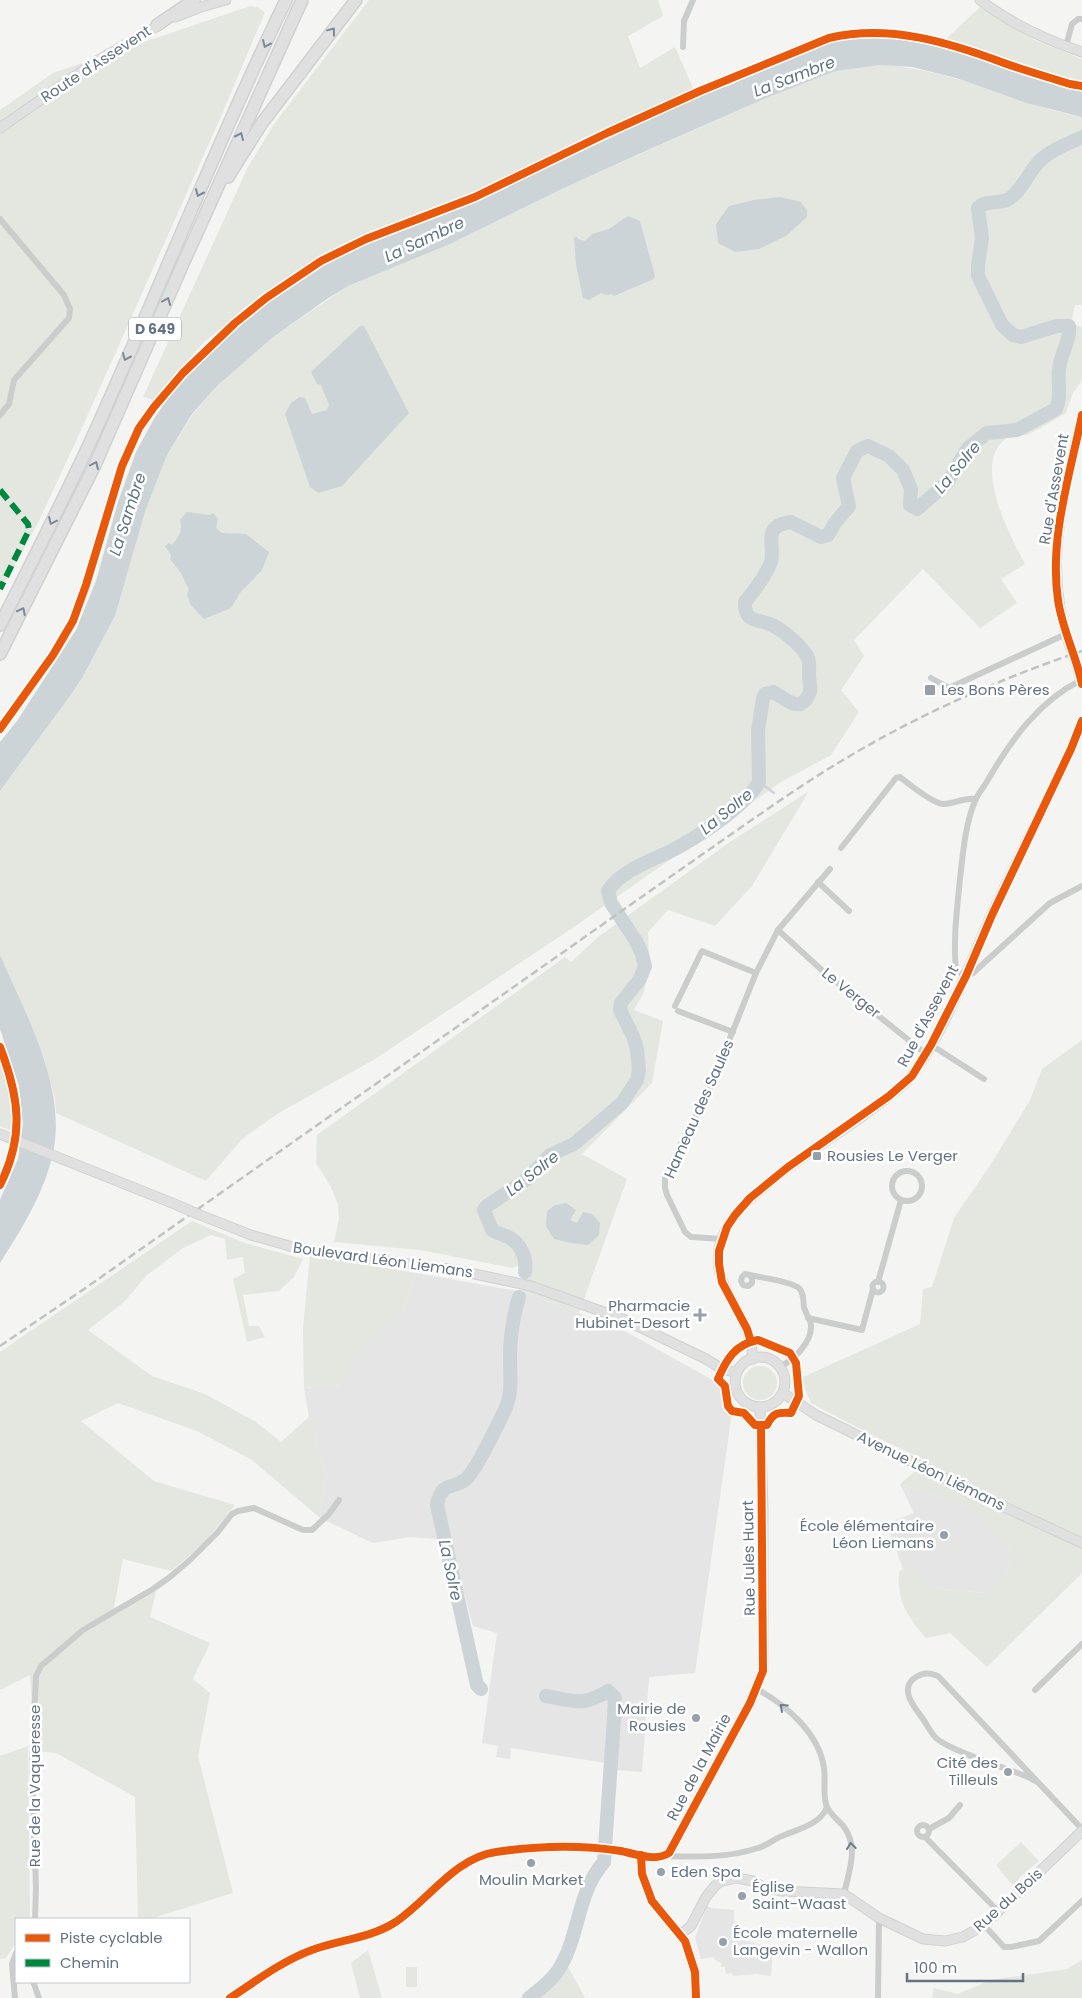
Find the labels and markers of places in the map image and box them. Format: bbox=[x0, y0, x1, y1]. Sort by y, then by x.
place label: Les Bons Pères bbox=[941, 679, 1050, 700]
marker: Les Bons Pères bbox=[923, 683, 937, 697]
place label: Rousies Le Verger bbox=[827, 1145, 958, 1166]
marker: Rousies Le Verger bbox=[811, 1150, 823, 1162]
place label: Pharmacie Hubinet-Desort bbox=[575, 1295, 690, 1333]
marker: Pharmacie Hubinet-Desort bbox=[694, 1309, 706, 1321]
place label: École élémentaire Léon Liemans bbox=[800, 1515, 934, 1553]
marker: École élémentaire Léon Liemans bbox=[938, 1529, 950, 1541]
place label: Mairie de Rousies bbox=[617, 1698, 686, 1736]
marker: Mairie de Rousies bbox=[690, 1712, 702, 1724]
place label: Cité des Tilleuls bbox=[937, 1752, 998, 1790]
marker: Cité des Tilleuls bbox=[1002, 1766, 1014, 1778]
marker: Moulin Market bbox=[525, 1857, 537, 1869]
place label: Eden Spa bbox=[671, 1861, 741, 1882]
marker: Eden Spa bbox=[655, 1866, 667, 1878]
place label: Moulin Market bbox=[479, 1869, 583, 1890]
place label: Église Saint-Waast bbox=[752, 1876, 846, 1914]
marker: Église Saint-Waast bbox=[736, 1890, 748, 1902]
place label: École maternelle Langevin - Wallon bbox=[733, 1922, 868, 1960]
marker: École maternelle Langevin - Wallon bbox=[717, 1936, 729, 1948]

